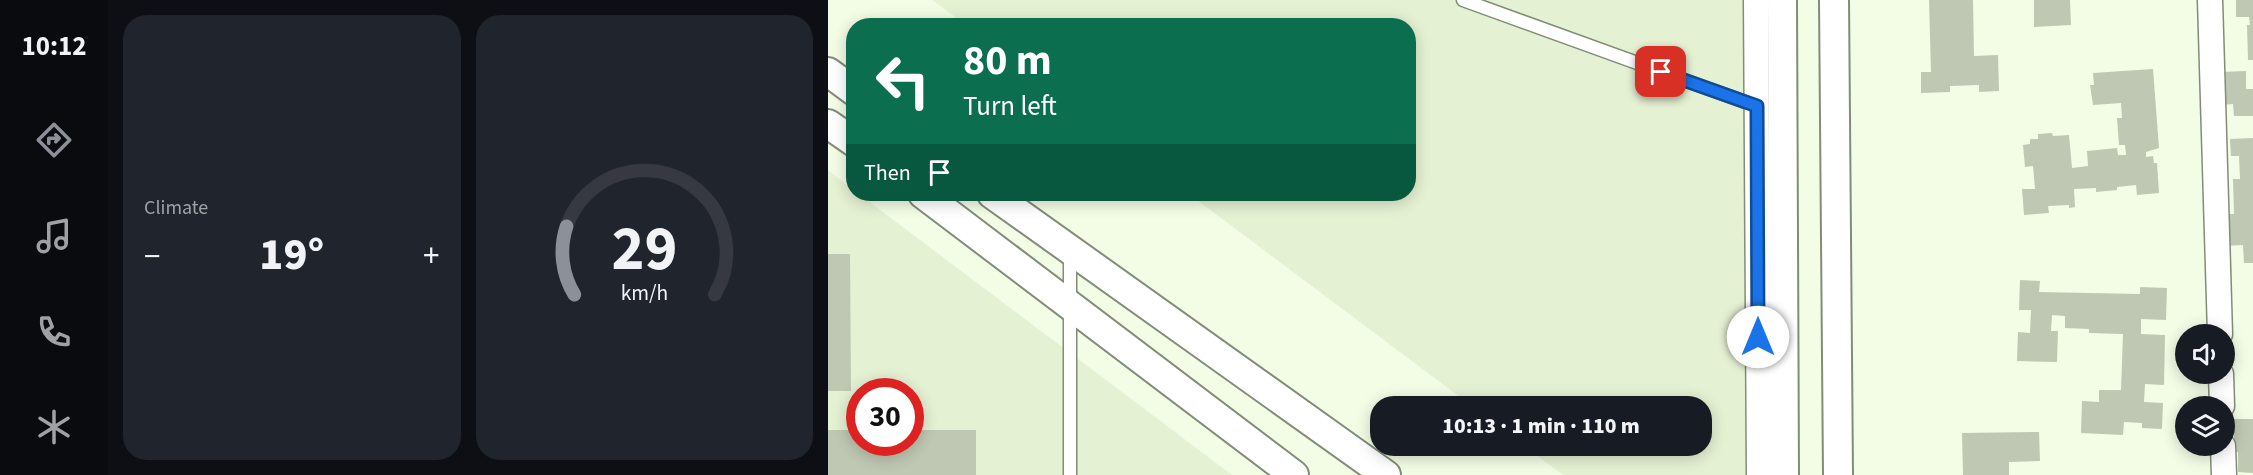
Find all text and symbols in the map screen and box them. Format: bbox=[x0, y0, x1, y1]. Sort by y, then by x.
text: 10:12 bbox=[21, 27, 87, 66]
text: 80 m bbox=[963, 31, 1052, 91]
icon: left bbox=[864, 42, 942, 120]
pin bbox=[1635, 46, 1686, 97]
icon: arrive bbox=[1644, 55, 1677, 88]
text: Turn left bbox=[963, 87, 1057, 126]
icon: directions bbox=[33, 119, 75, 161]
icon: arrive bbox=[923, 156, 956, 189]
text: Then bbox=[864, 157, 911, 189]
text: Climate bbox=[144, 194, 208, 222]
text: 29 bbox=[611, 205, 677, 294]
icon: music bbox=[33, 215, 75, 257]
text: 19° bbox=[259, 223, 324, 287]
text: − bbox=[144, 233, 160, 280]
text: + bbox=[423, 233, 439, 280]
text: km/h bbox=[620, 278, 668, 309]
position arrow bbox=[1726, 305, 1790, 369]
icon: phone bbox=[33, 311, 75, 353]
map controls bbox=[2175, 324, 2235, 456]
button: sound bbox=[2175, 324, 2235, 384]
speed limit sign: 30 bbox=[846, 378, 924, 456]
button: layers bbox=[2175, 396, 2235, 456]
icon: climate bbox=[33, 406, 75, 448]
text: 10:13 · 1 min · 110 m bbox=[1442, 410, 1640, 442]

